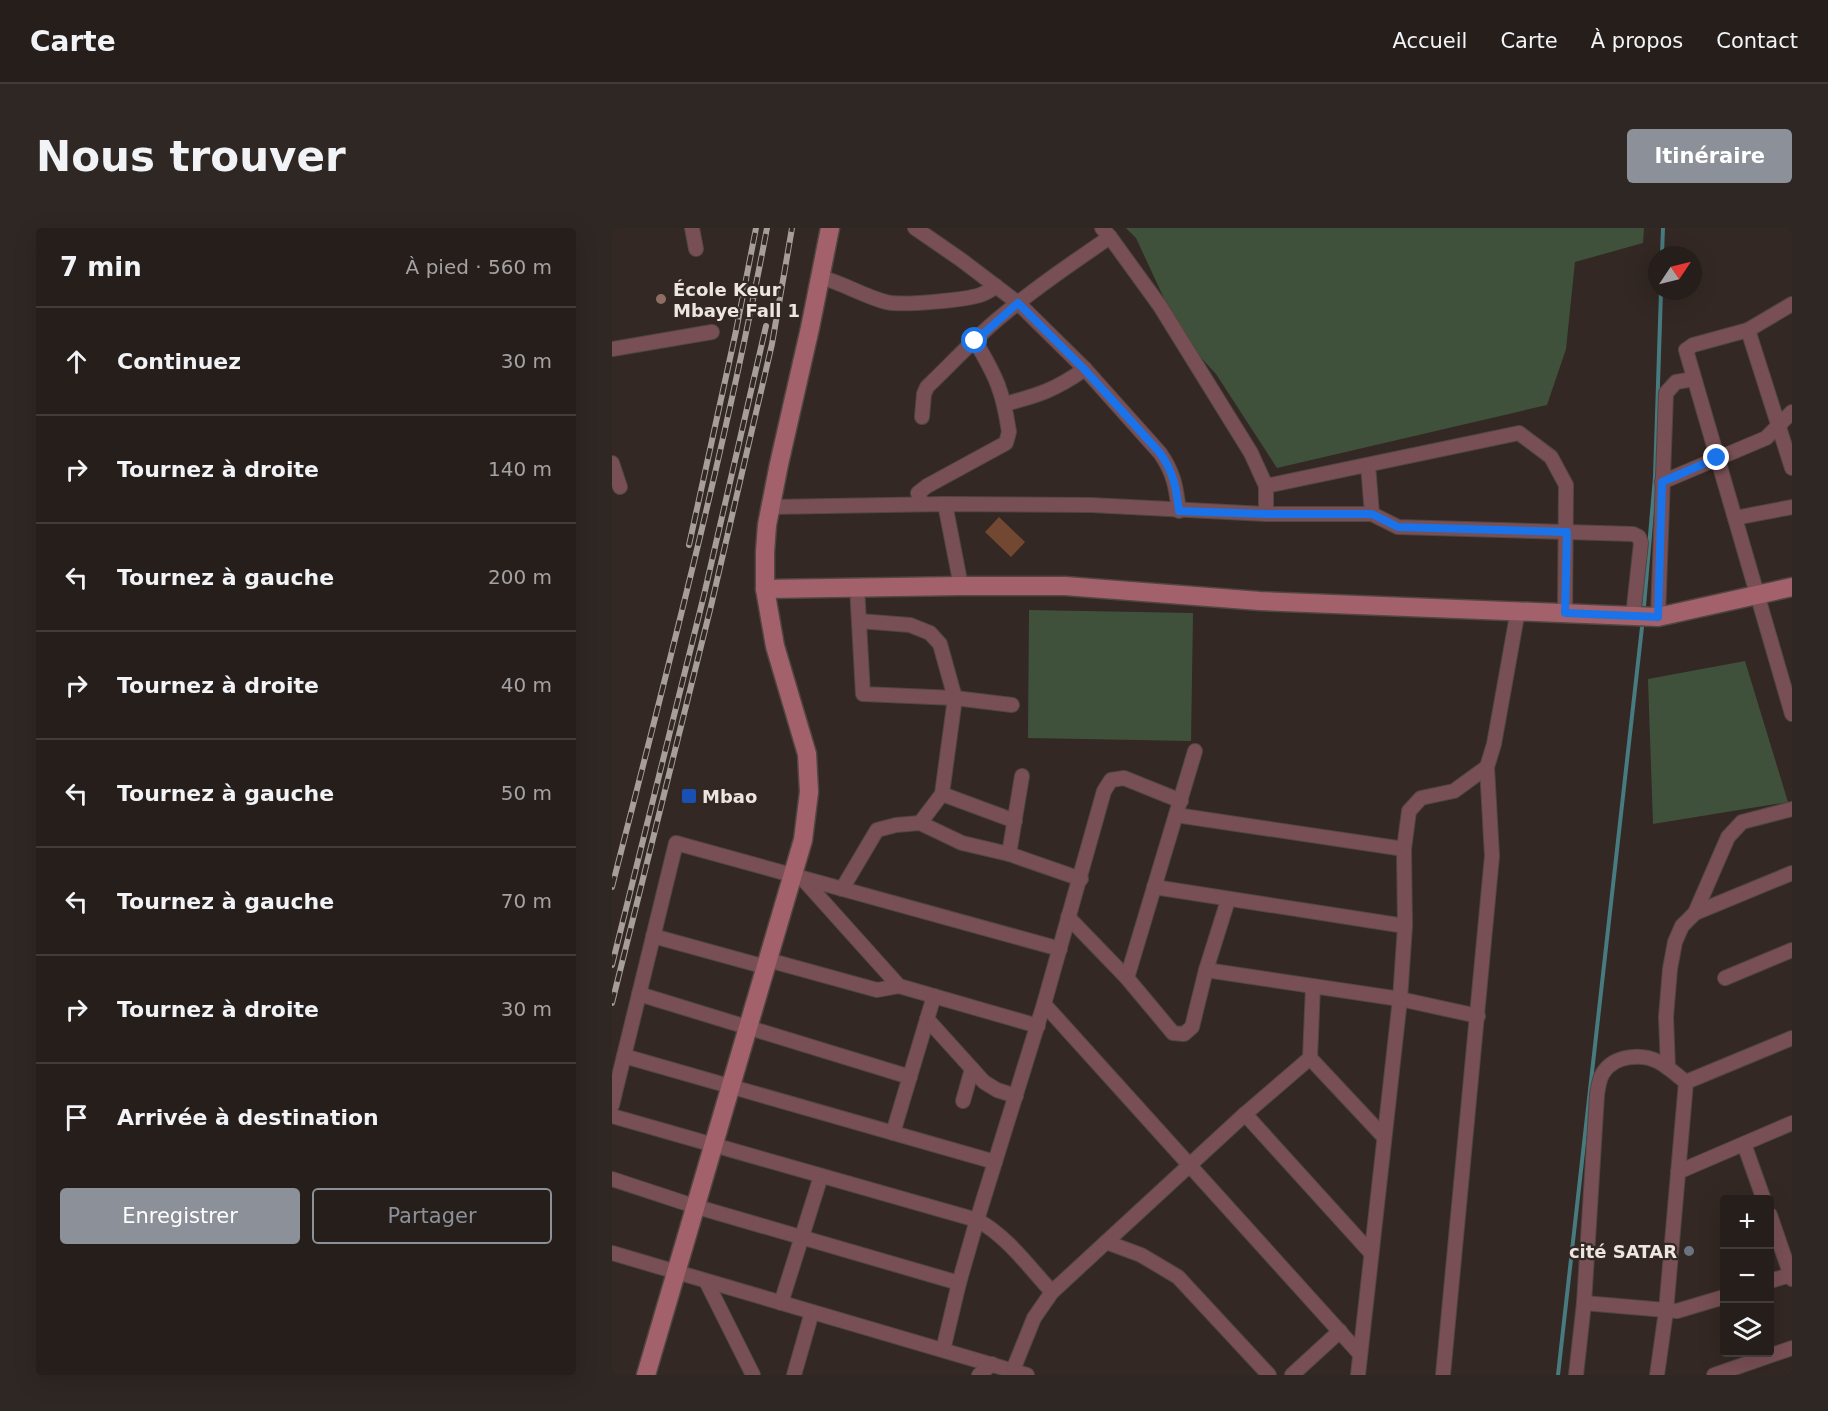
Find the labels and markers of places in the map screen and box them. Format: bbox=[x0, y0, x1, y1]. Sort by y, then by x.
place label: École Keur Mbaye Fall 1 bbox=[673, 279, 800, 321]
marker: École Keur Mbaye Fall 1 bbox=[654, 292, 668, 306]
place label: Mbao bbox=[702, 786, 757, 807]
marker: Mbao bbox=[680, 787, 698, 805]
place label: cité SATAR bbox=[1569, 1241, 1677, 1262]
marker: cité SATAR bbox=[1682, 1244, 1696, 1258]

